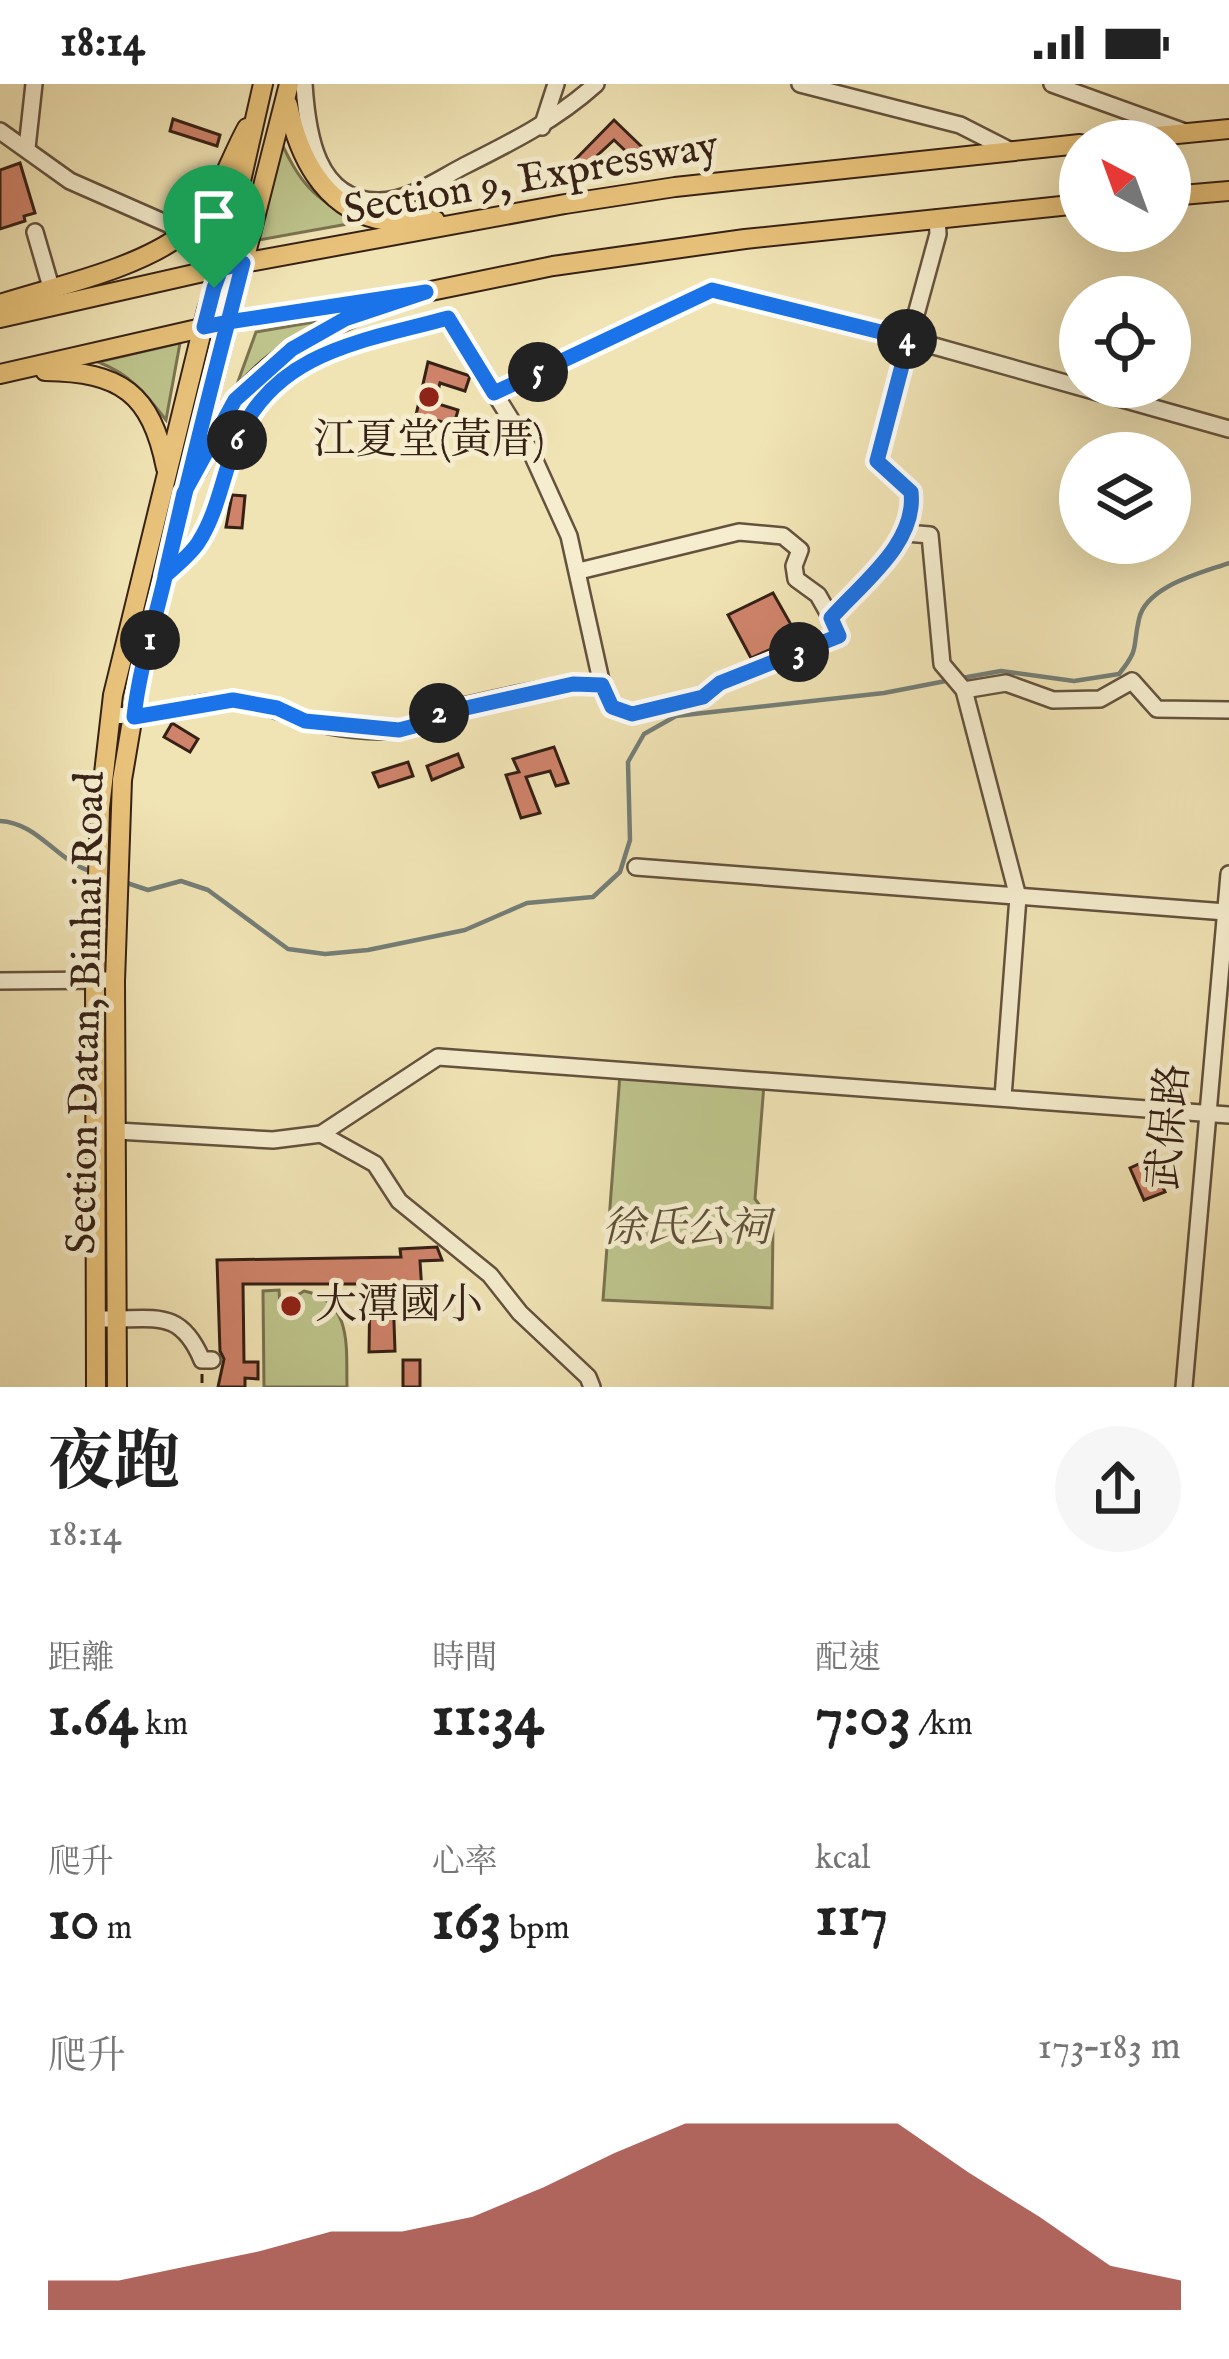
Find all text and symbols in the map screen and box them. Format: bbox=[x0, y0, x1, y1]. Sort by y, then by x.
text: 18:14 bbox=[60, 14, 145, 71]
street label: Section 9, Expressway bbox=[340, 120, 723, 238]
north arrow bbox=[1059, 120, 1191, 252]
map controls bbox=[1059, 120, 1191, 564]
pin bbox=[163, 165, 265, 288]
icon: arrive bbox=[181, 183, 247, 249]
button: locate bbox=[1059, 276, 1191, 408]
pin: 4 bbox=[877, 309, 937, 369]
text: 4 bbox=[899, 318, 915, 360]
pin: 5 bbox=[508, 342, 568, 402]
text: 5 bbox=[532, 351, 544, 393]
marker: 江夏堂(黃厝) bbox=[416, 384, 442, 410]
pin: 6 bbox=[207, 410, 267, 470]
place label: 江夏堂(黃厝) bbox=[313, 415, 545, 468]
text: 6 bbox=[230, 419, 244, 461]
button: layers bbox=[1059, 432, 1191, 564]
pin: 1 bbox=[120, 610, 180, 670]
text: 1 bbox=[144, 619, 156, 661]
pin: 3 bbox=[769, 622, 829, 682]
text: 3 bbox=[793, 631, 805, 673]
pin: 2 bbox=[409, 683, 469, 743]
text: 2 bbox=[431, 692, 447, 734]
street label: Section Datan, Binhai Road bbox=[56, 771, 118, 1255]
street label: 武保路 bbox=[1138, 1062, 1202, 1192]
park label: 徐氏公祠 bbox=[602, 1203, 776, 1256]
place label: 大潭國小 bbox=[315, 1280, 483, 1333]
marker: 大潭國小 bbox=[278, 1293, 304, 1319]
text: 夜跑 bbox=[48, 1423, 180, 1507]
button: share bbox=[1055, 1426, 1181, 1552]
text: 18:14 bbox=[48, 1510, 122, 1559]
text: 距離 bbox=[48, 1638, 114, 1680]
text: 時間 bbox=[432, 1638, 498, 1680]
text: 配速 bbox=[815, 1638, 881, 1680]
text: 1.64 bbox=[48, 1680, 138, 1756]
text: 11:34 bbox=[432, 1680, 544, 1756]
text: 7:03 bbox=[815, 1680, 911, 1756]
text: km bbox=[138, 1704, 188, 1746]
text: /km bbox=[911, 1704, 973, 1746]
text: kcal bbox=[815, 1838, 870, 1880]
text: 爬升 bbox=[48, 1842, 114, 1884]
text: 心率 bbox=[432, 1842, 498, 1884]
text: 117 bbox=[815, 1880, 888, 1956]
text: 10 bbox=[48, 1884, 100, 1960]
text: 163 bbox=[432, 1884, 502, 1960]
text: m bbox=[100, 1908, 132, 1950]
text: bpm bbox=[502, 1908, 570, 1950]
text: 173–183 m bbox=[1038, 2023, 1181, 2072]
text: 爬升 bbox=[48, 2033, 126, 2082]

